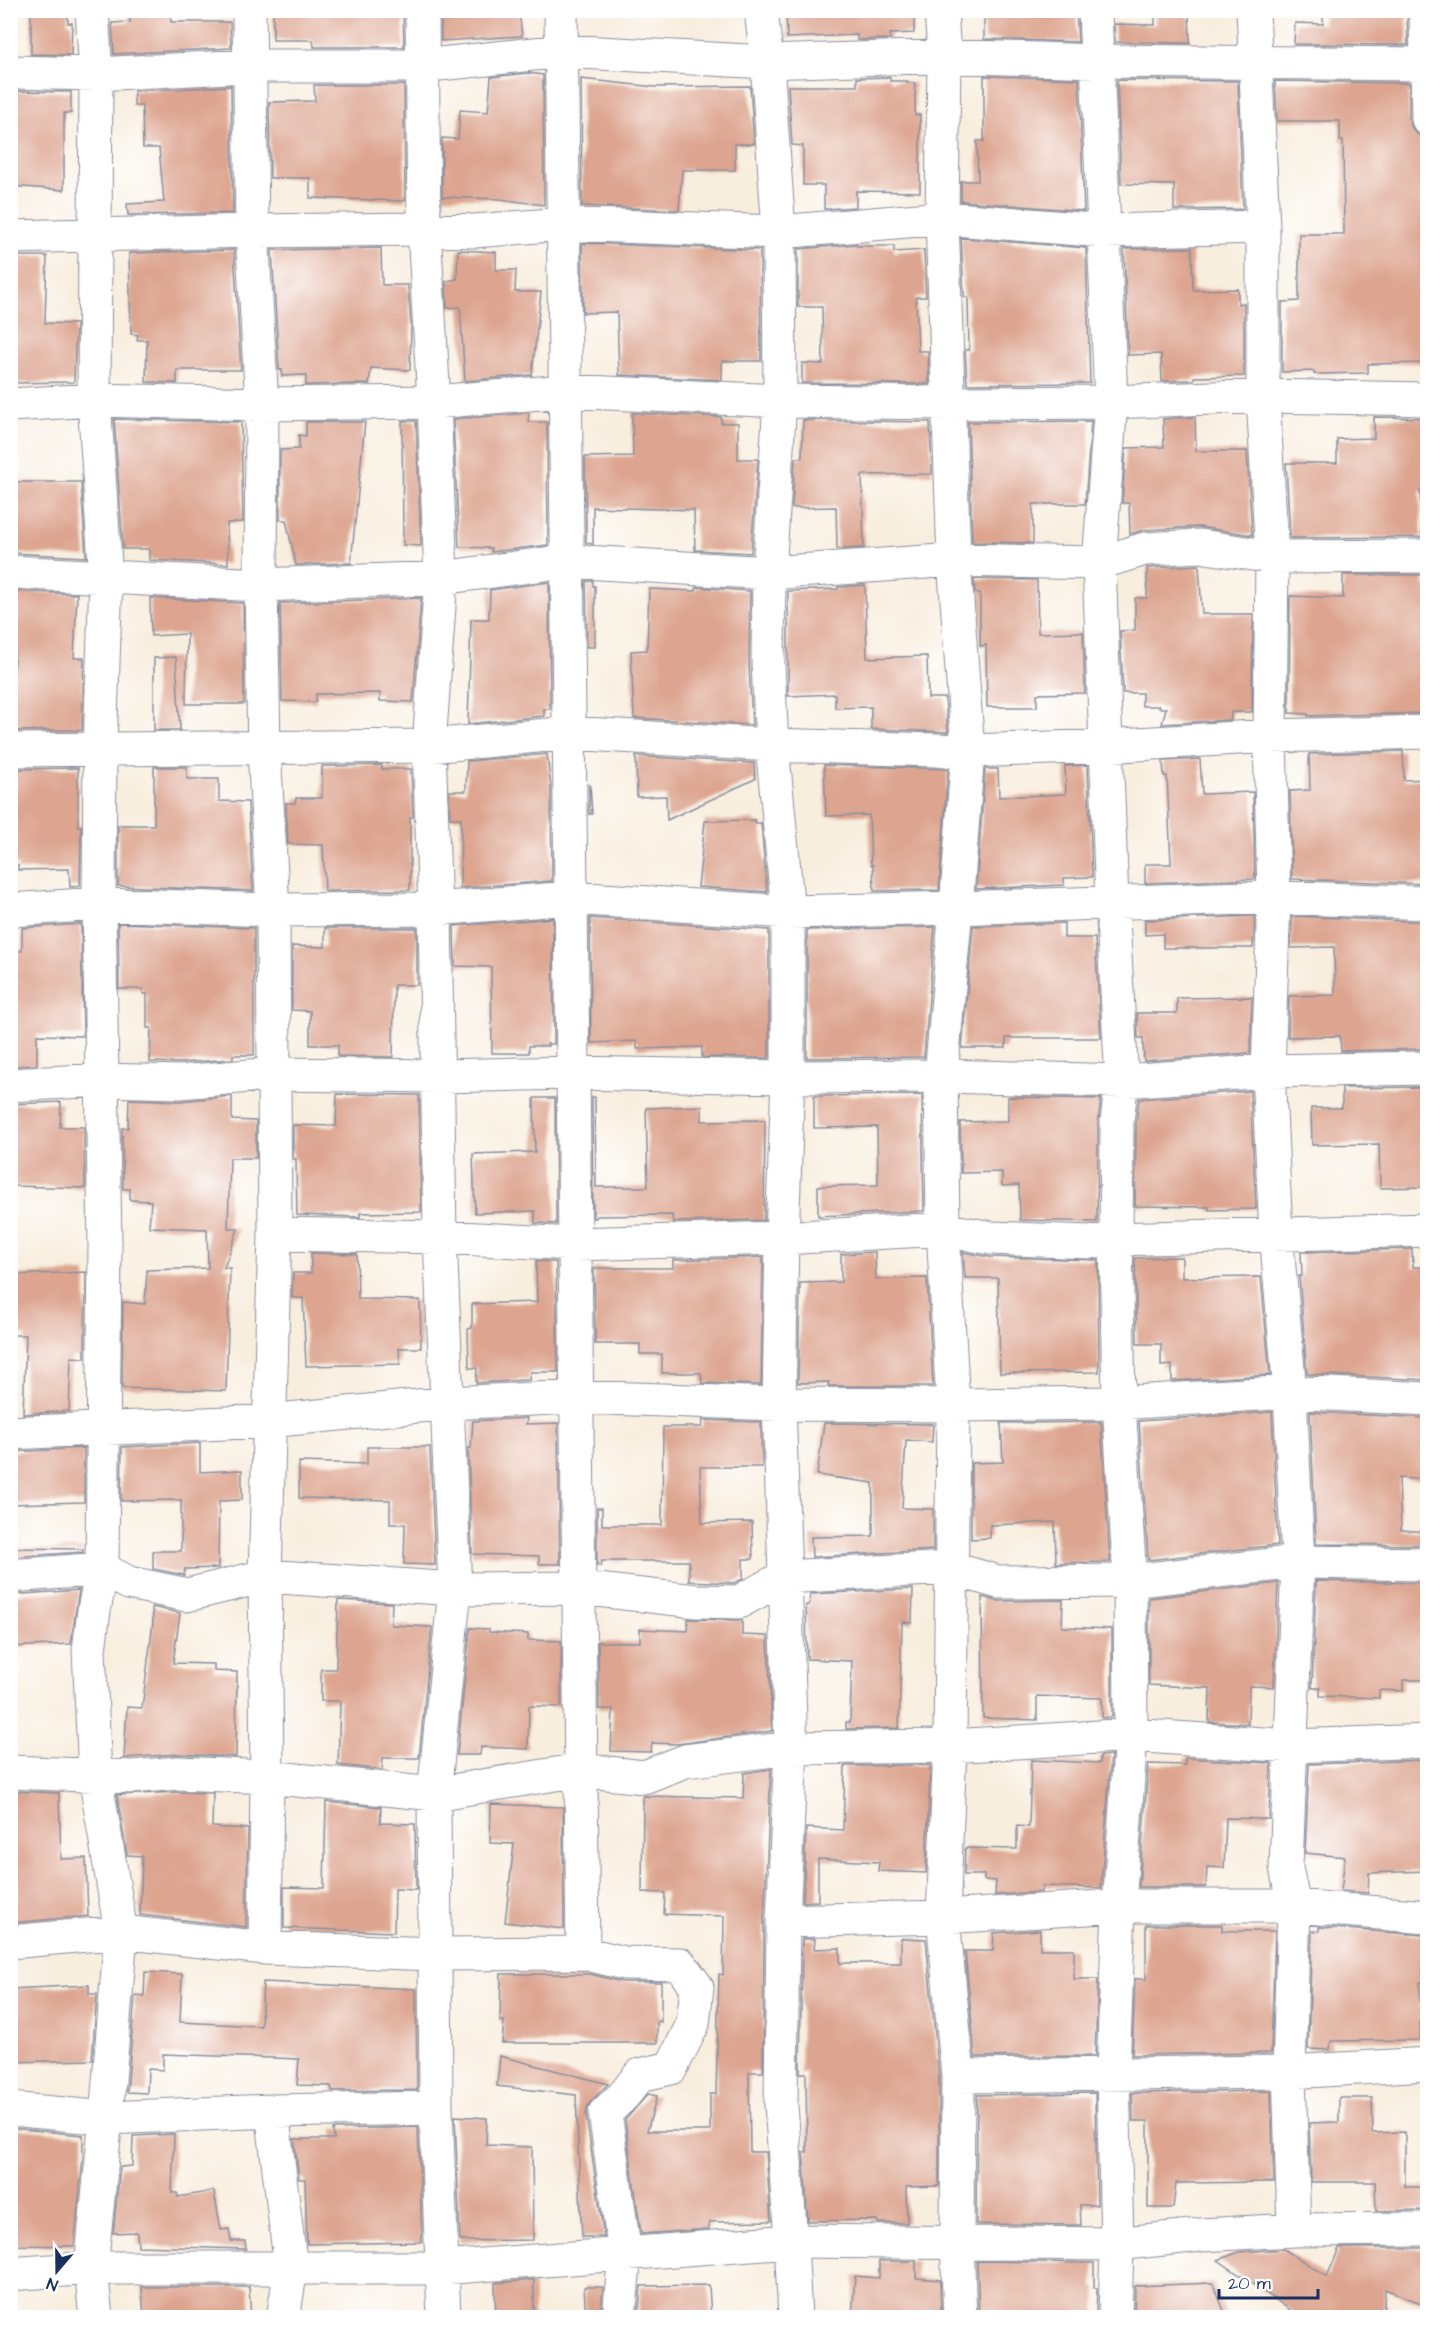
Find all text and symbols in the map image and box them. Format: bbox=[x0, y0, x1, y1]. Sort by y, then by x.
north arrow bbox=[27, 2241, 87, 2301]
scale bar bbox=[1219, 2262, 1318, 2300]
text: 20 m bbox=[1228, 2271, 1271, 2296]
text: N bbox=[44, 2272, 61, 2296]

